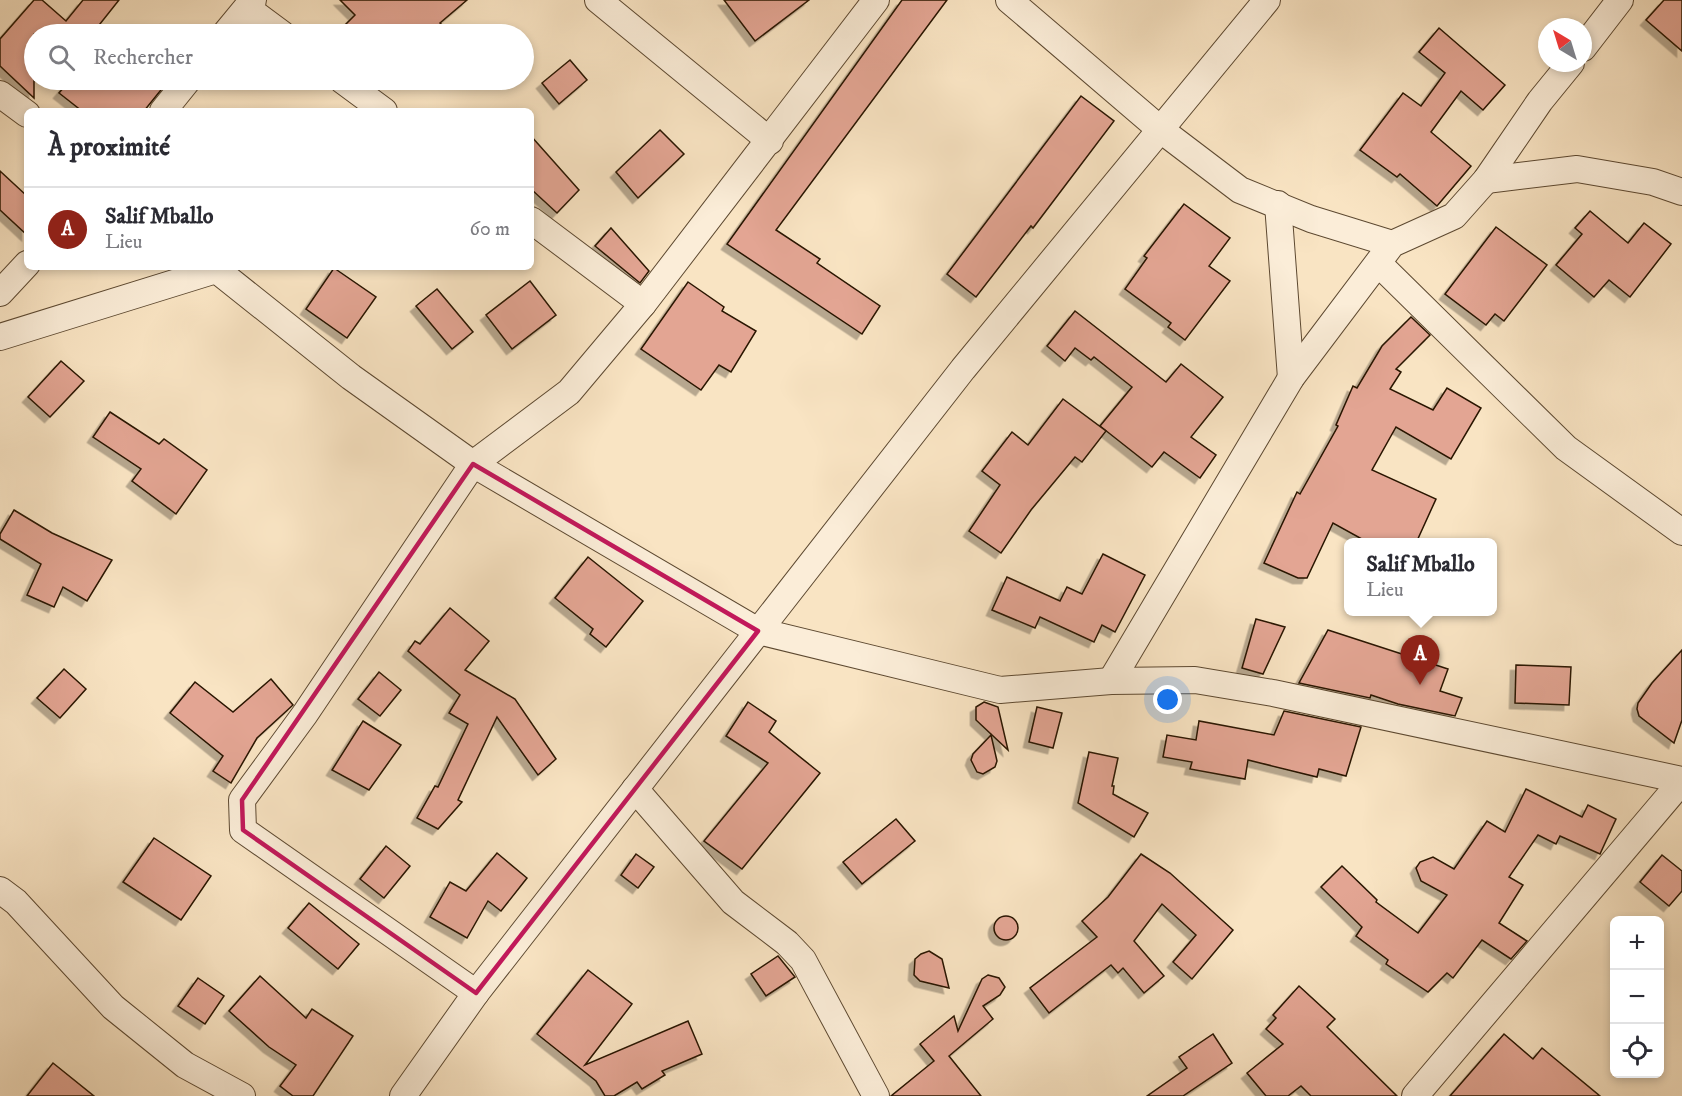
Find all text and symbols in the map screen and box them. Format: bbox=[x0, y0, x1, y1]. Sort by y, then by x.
north arrow bbox=[1538, 18, 1592, 72]
search box bbox=[24, 24, 534, 90]
icon: search bbox=[45, 41, 78, 74]
text: Rechercher bbox=[93, 44, 193, 71]
text: À proximité bbox=[48, 131, 170, 164]
text: Salif Mballo bbox=[105, 203, 213, 230]
text: A bbox=[61, 217, 74, 242]
text: 60 m bbox=[470, 217, 510, 242]
text: Lieu bbox=[105, 230, 143, 255]
popup bbox=[1344, 538, 1497, 616]
text: Salif Mballo bbox=[1366, 551, 1475, 578]
text: Lieu bbox=[1366, 578, 1404, 603]
pin: A bbox=[1400, 636, 1440, 685]
your location bbox=[1153, 685, 1182, 714]
map controls bbox=[1610, 916, 1664, 1078]
button: + bbox=[1610, 916, 1664, 970]
button: − bbox=[1610, 970, 1664, 1024]
button: locate bbox=[1610, 1024, 1664, 1078]

